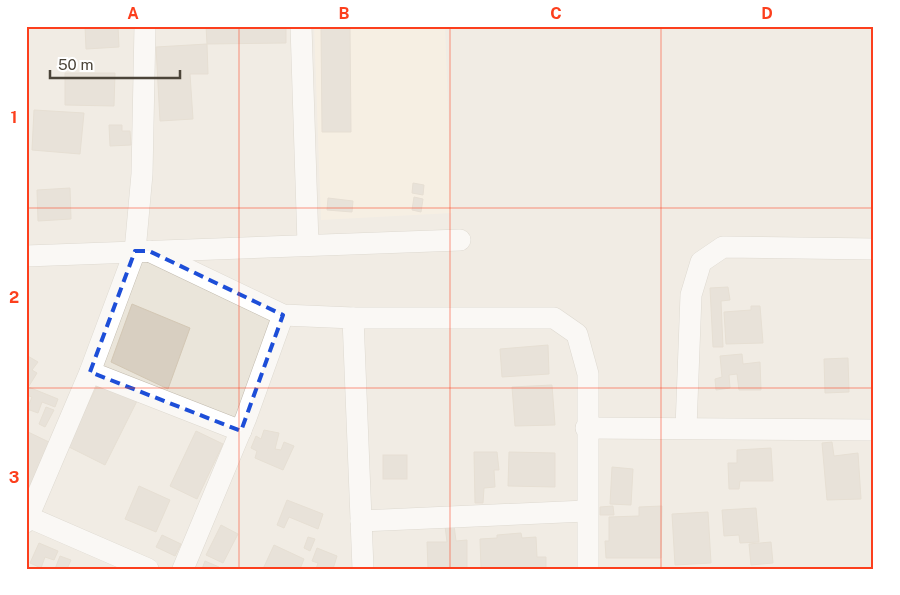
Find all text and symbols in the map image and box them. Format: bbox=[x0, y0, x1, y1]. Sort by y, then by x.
text: A bbox=[127, 4, 139, 23]
text: B bbox=[339, 4, 350, 23]
text: C bbox=[550, 4, 562, 23]
text: D bbox=[761, 4, 773, 23]
scale bar bbox=[50, 48, 180, 80]
text: 50 m bbox=[58, 56, 93, 73]
text: 1 bbox=[11, 108, 17, 127]
text: 2 bbox=[9, 288, 19, 307]
text: 3 bbox=[9, 468, 19, 487]

